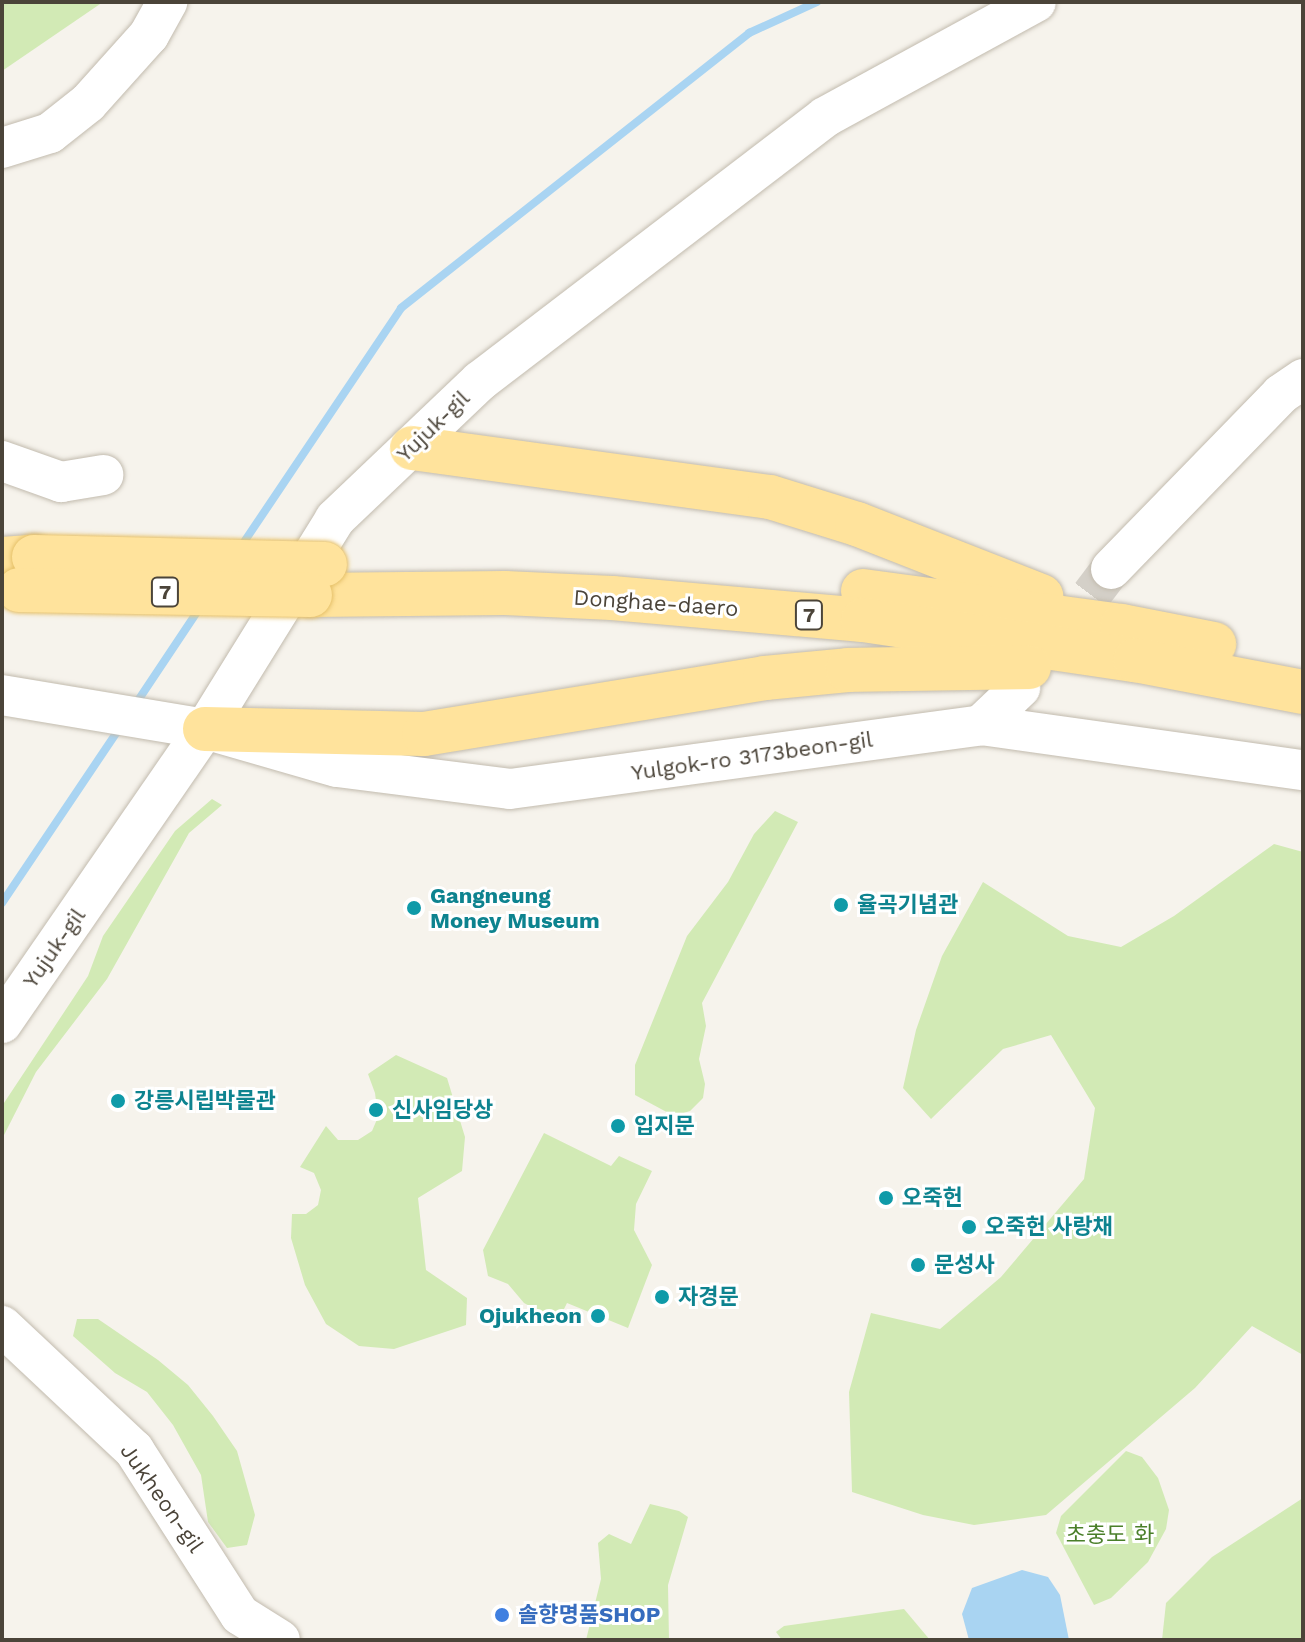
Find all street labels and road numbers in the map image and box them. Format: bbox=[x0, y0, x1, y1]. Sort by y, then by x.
street label: Yujuk-gil bbox=[391, 385, 475, 467]
road number: 7 bbox=[149, 576, 181, 608]
street label: Donghae-daero bbox=[573, 584, 739, 622]
road number: 7 bbox=[793, 599, 825, 631]
street label: Yulgok-ro 3173beon-gil bbox=[629, 726, 875, 786]
street label: Yujuk-gil bbox=[17, 903, 91, 993]
street label: Jukheon-gil bbox=[115, 1438, 209, 1558]

